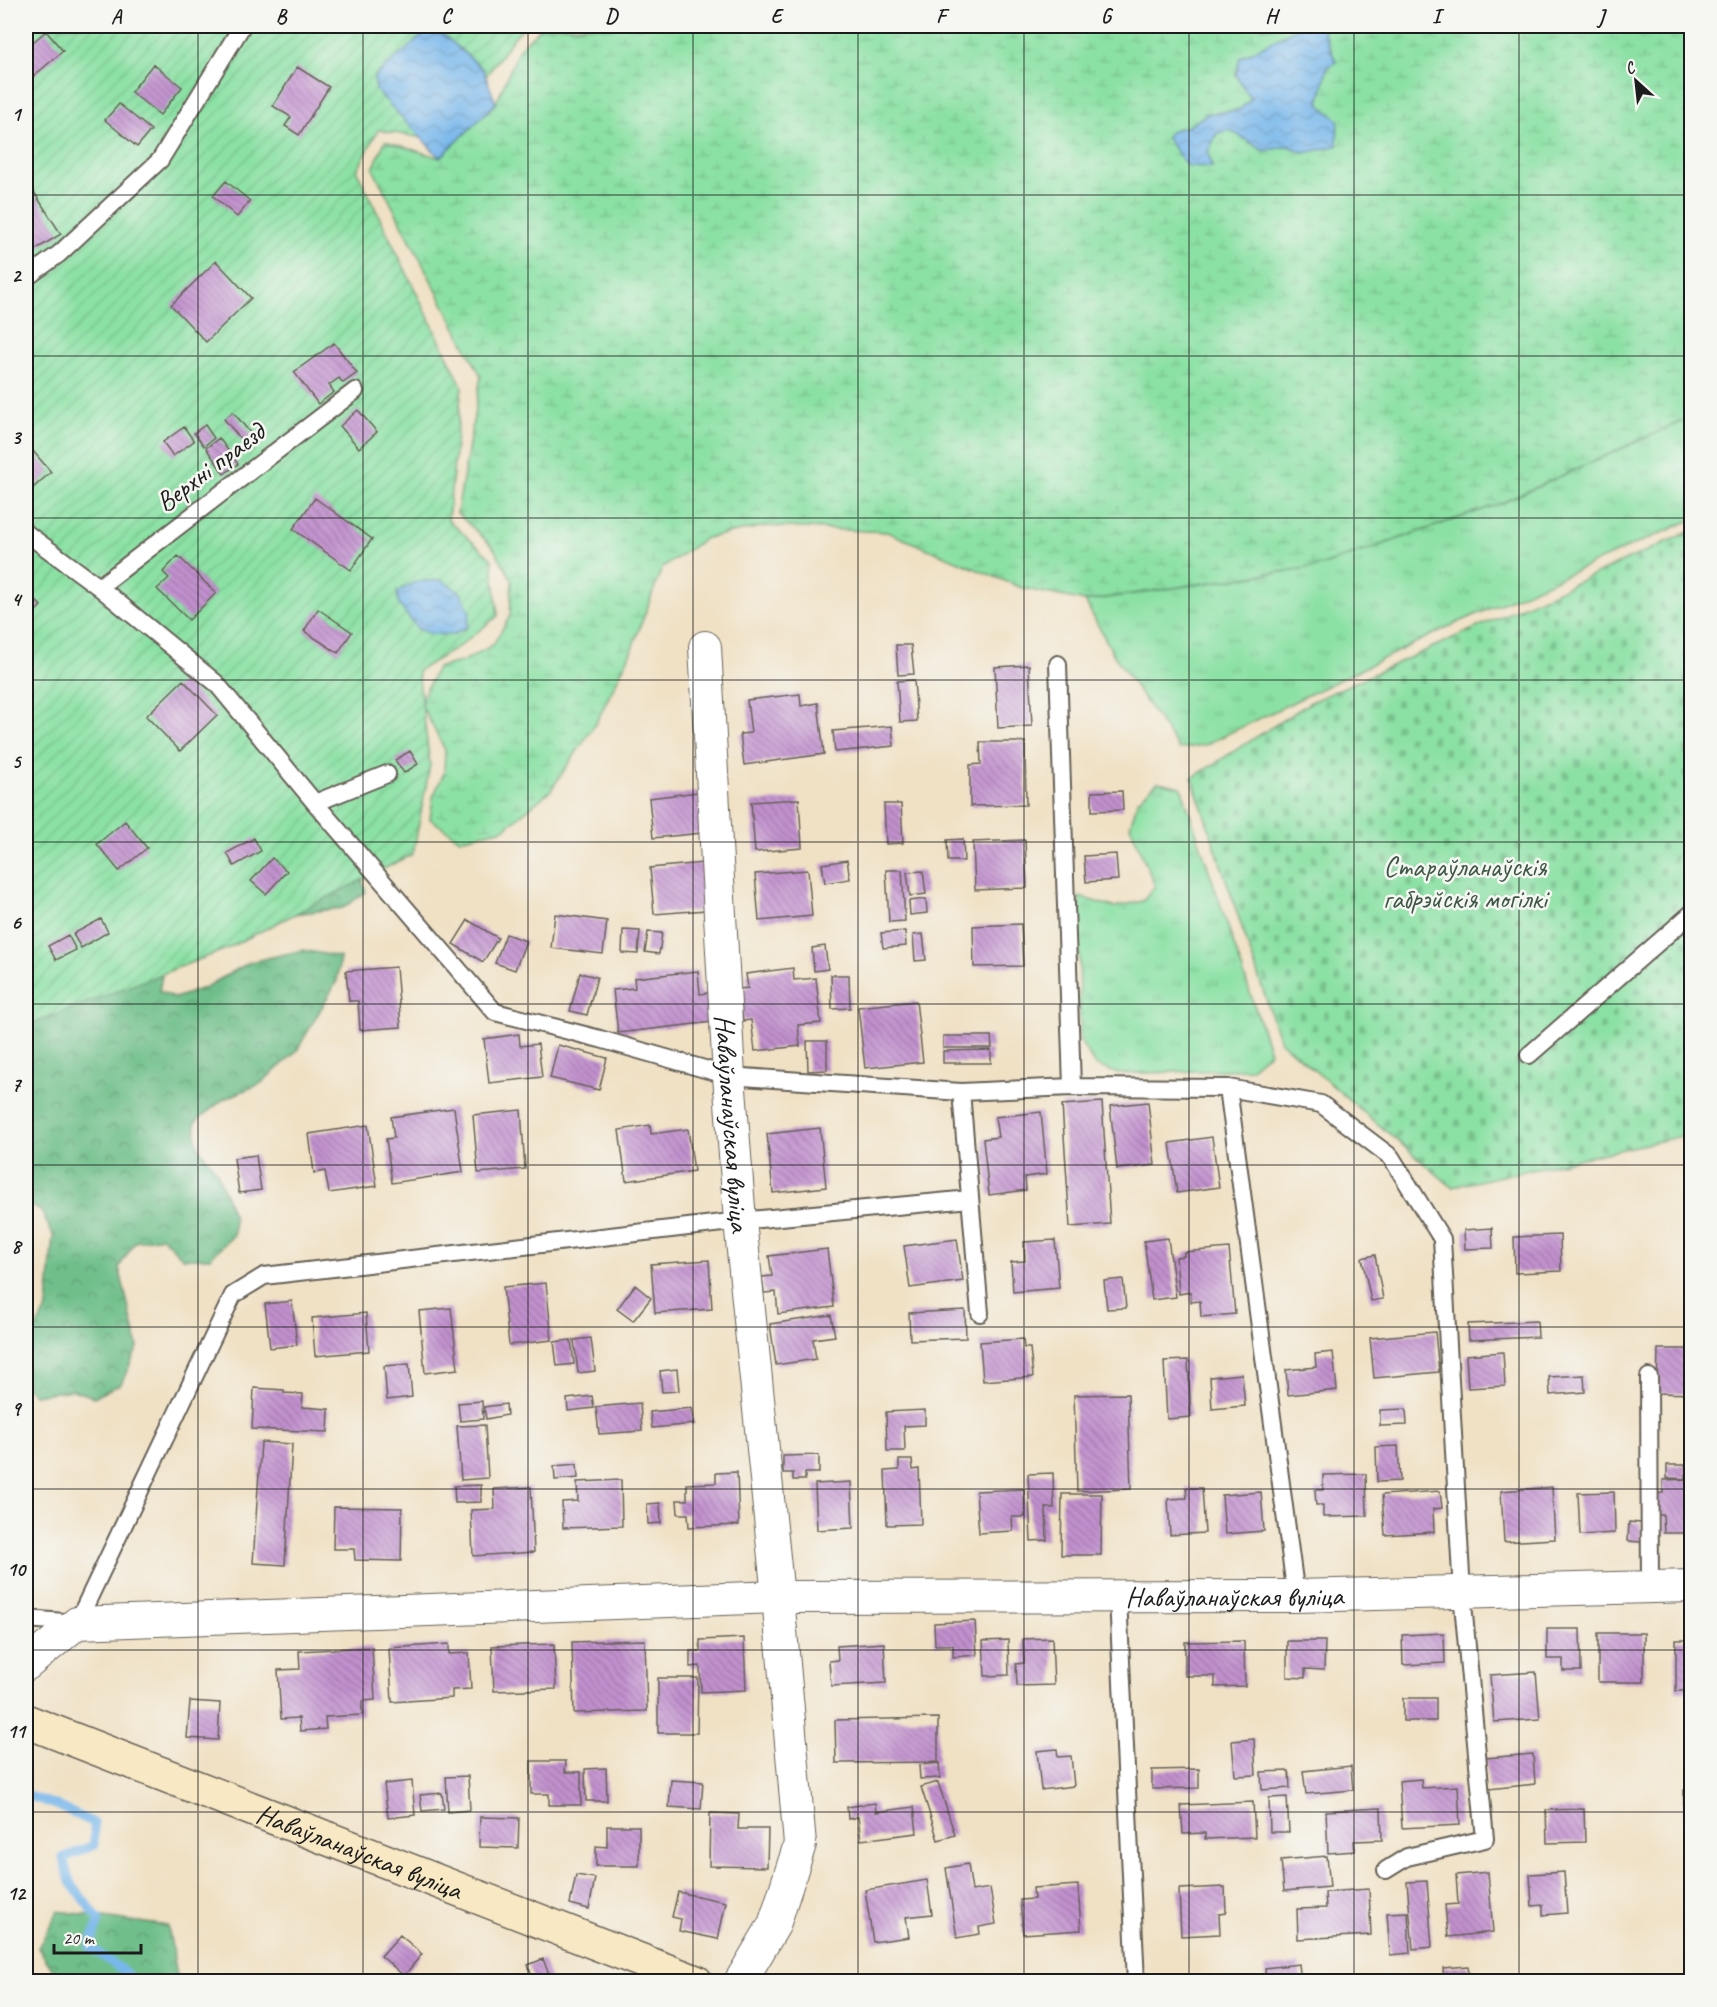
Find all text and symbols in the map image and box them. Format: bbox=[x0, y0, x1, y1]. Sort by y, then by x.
text: A bbox=[111, 4, 123, 29]
text: B bbox=[276, 4, 288, 29]
text: C bbox=[441, 4, 453, 29]
text: D bbox=[605, 4, 619, 29]
text: E bbox=[771, 4, 785, 29]
text: F bbox=[936, 4, 950, 29]
text: G bbox=[1101, 4, 1114, 29]
text: H bbox=[1265, 4, 1280, 29]
text: I bbox=[1432, 4, 1445, 29]
text: J bbox=[1596, 4, 1608, 29]
north arrow bbox=[1606, 51, 1666, 111]
text: С bbox=[1622, 57, 1640, 79]
text: 1 bbox=[12, 102, 23, 127]
text: 2 bbox=[12, 263, 23, 288]
street label: Верхні праезд bbox=[148, 413, 274, 519]
text: 3 bbox=[12, 425, 23, 450]
text: 4 bbox=[12, 587, 24, 612]
text: 5 bbox=[12, 749, 23, 774]
park label: Стараўланаўскія габрэйскія могілкі bbox=[1383, 849, 1551, 916]
text: 6 bbox=[11, 910, 22, 935]
street label: Наваўланаўская вуліца bbox=[708, 1014, 759, 1235]
text: 7 bbox=[12, 1072, 23, 1097]
text: 8 bbox=[12, 1234, 24, 1259]
text: 9 bbox=[12, 1396, 23, 1421]
text: 10 bbox=[7, 1557, 27, 1582]
street label: Наваўланаўская вуліца bbox=[1126, 1577, 1345, 1614]
text: 11 bbox=[7, 1719, 27, 1744]
street label: Наваўланаўская вуліца bbox=[252, 1795, 469, 1907]
text: 12 bbox=[7, 1881, 27, 1906]
scale bar bbox=[54, 1917, 141, 1955]
text: 20 m bbox=[63, 1927, 96, 1949]

